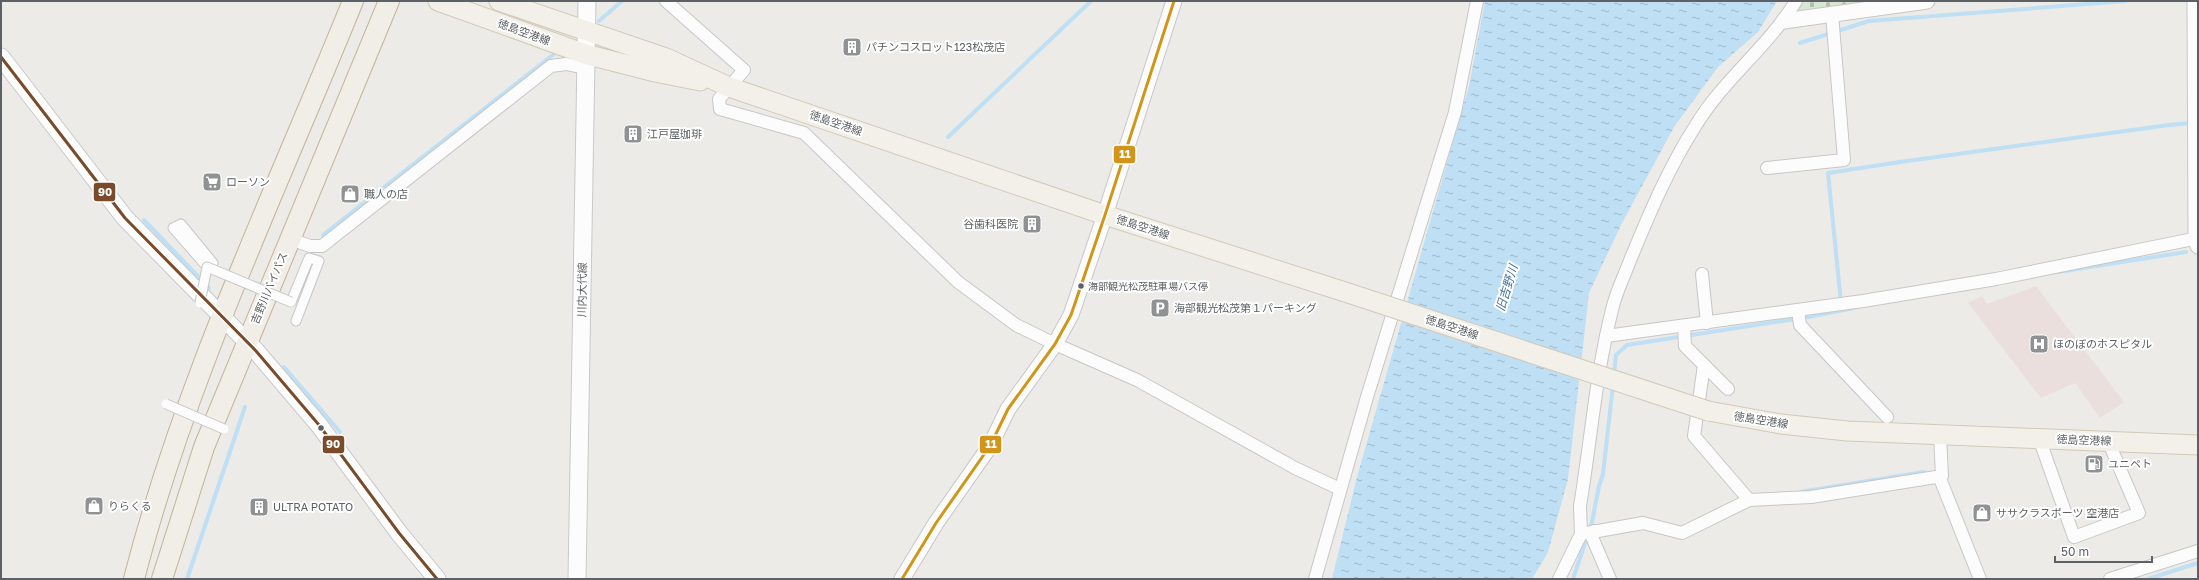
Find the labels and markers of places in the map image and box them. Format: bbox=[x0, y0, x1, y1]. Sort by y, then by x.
building icon: パチンコスロット123松茂店 bbox=[841, 36, 863, 58]
place label: パチンコスロット123松茂店 bbox=[866, 40, 1005, 53]
building icon: 江戸屋珈琲 bbox=[622, 123, 644, 145]
place label: 江戸屋珈琲 bbox=[647, 127, 702, 140]
supermarket icon: ローソン bbox=[201, 171, 223, 193]
place label: ローソン bbox=[226, 175, 270, 188]
shop icon: 職人の店 bbox=[339, 183, 361, 205]
place label: 職人の店 bbox=[364, 187, 408, 200]
building icon: 谷歯科医院 bbox=[1021, 213, 1043, 235]
place label: 谷歯科医院 bbox=[963, 217, 1018, 230]
place label: 海部観光松茂駐車場バス停 bbox=[1088, 280, 1208, 292]
marker: 海部観光松茂駐車場バス停 bbox=[1076, 281, 1086, 291]
parking icon: 海部観光松茂第１パーキング bbox=[1149, 297, 1171, 319]
place label: 海部観光松茂第１パーキング bbox=[1174, 301, 1317, 314]
hospital icon: ほのぼのホスピタル bbox=[2028, 333, 2050, 355]
place label: ほのぼのホスピタル bbox=[2053, 337, 2152, 350]
unlabelled marker bbox=[316, 423, 326, 433]
fuel station icon: ユニペト bbox=[2083, 453, 2105, 475]
place label: ユニペト bbox=[2108, 457, 2152, 470]
shop icon: りらくる bbox=[83, 495, 105, 517]
building icon: ULTRA POTATO bbox=[248, 496, 270, 518]
place label: りらくる bbox=[108, 499, 152, 512]
place label: ULTRA POTATO bbox=[273, 500, 353, 513]
shop icon: ササクラスポーツ 空港店 bbox=[1971, 502, 1993, 524]
place label: ササクラスポーツ 空港店 bbox=[1996, 506, 2119, 519]

